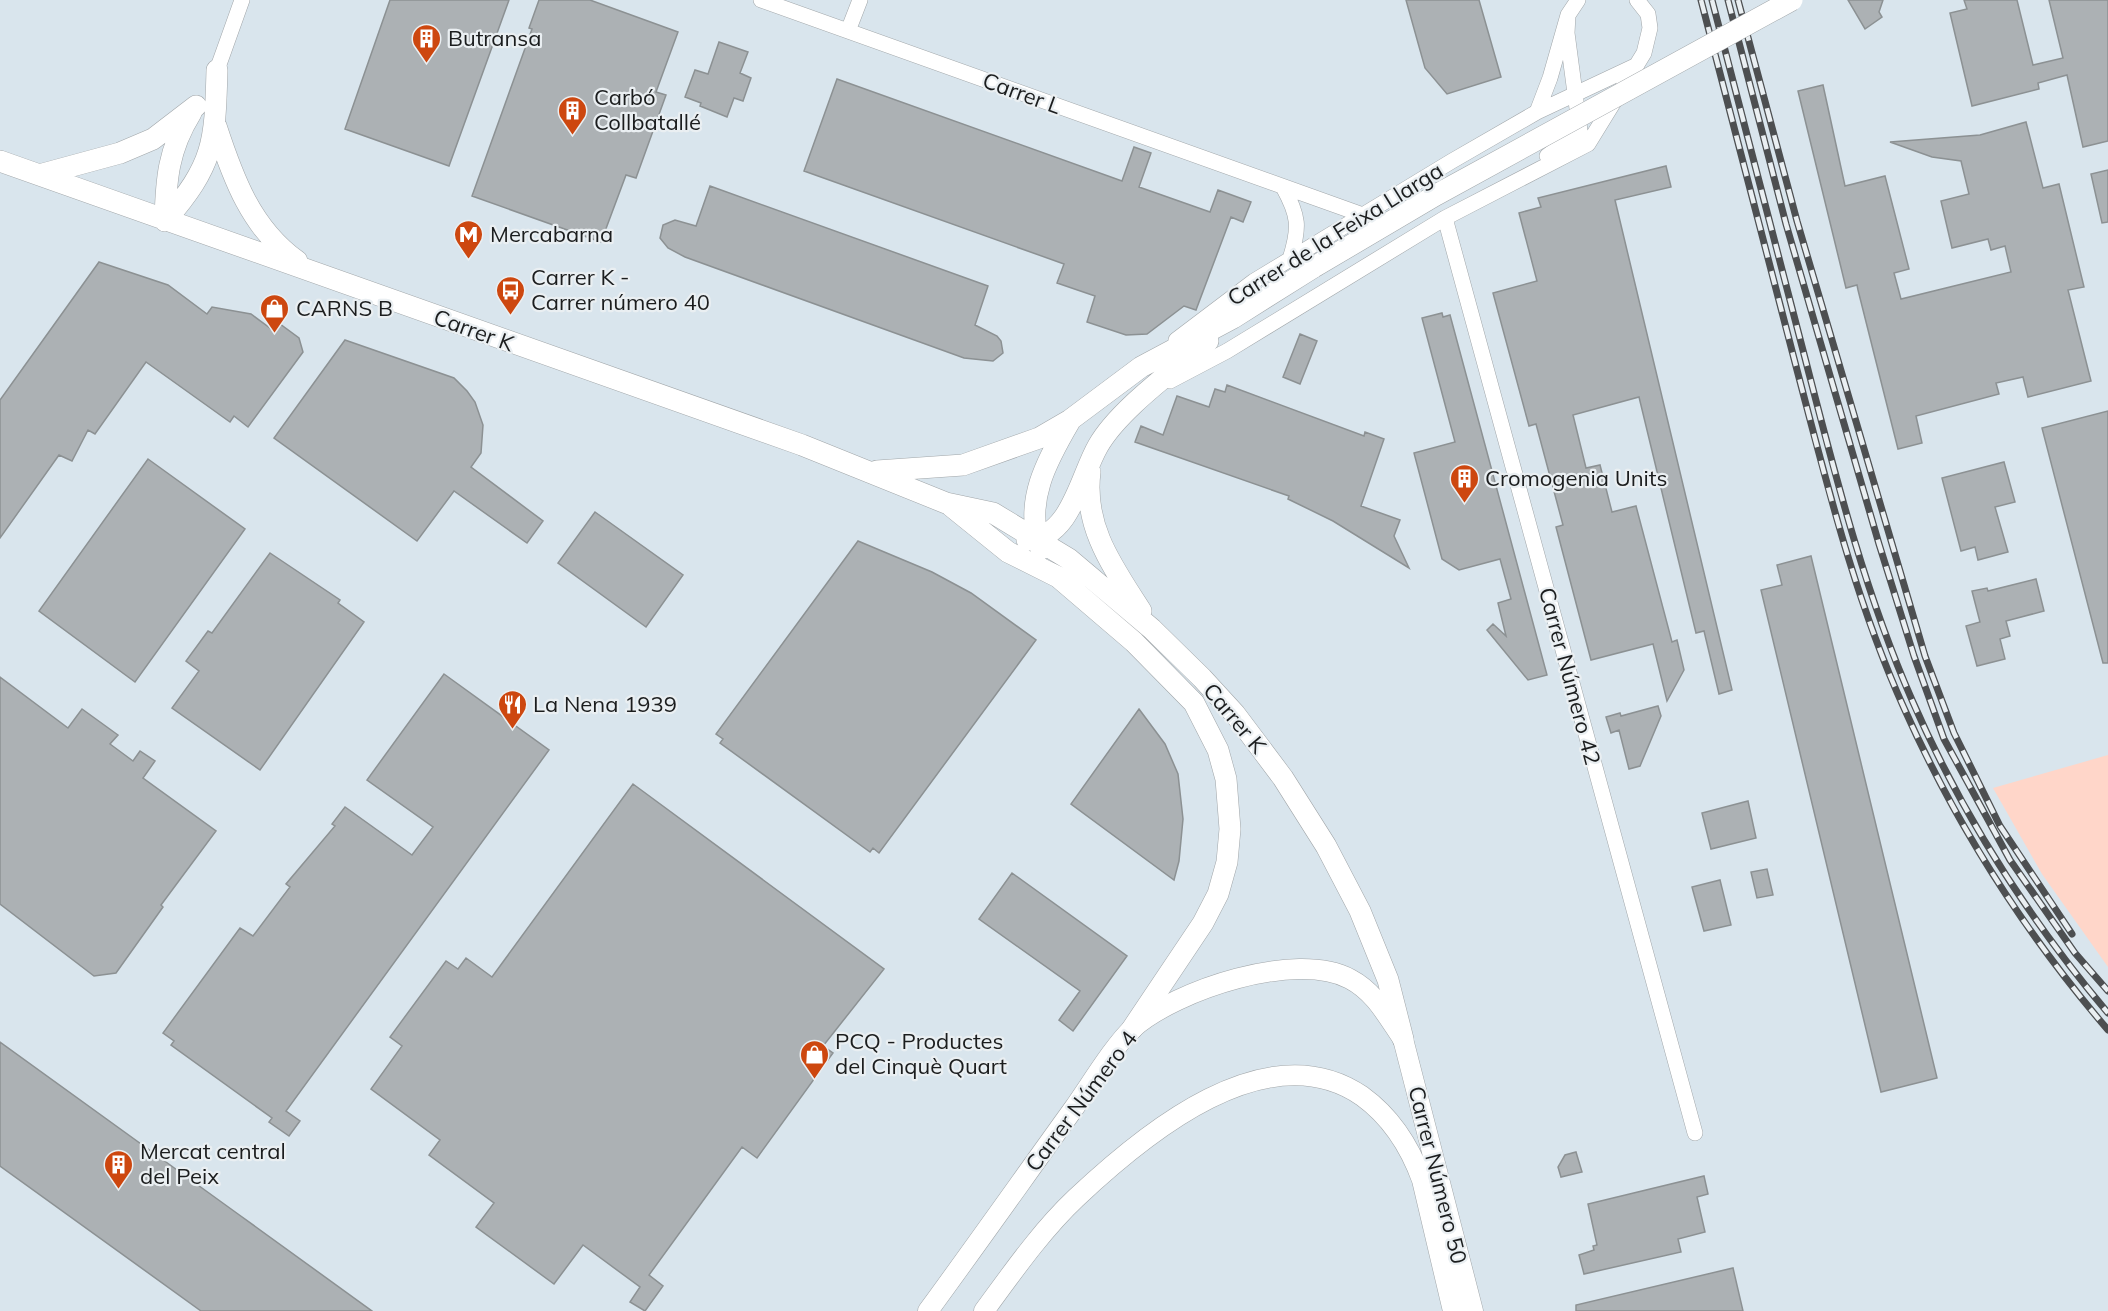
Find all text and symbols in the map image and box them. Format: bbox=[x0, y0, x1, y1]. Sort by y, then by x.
building icon: Butransa bbox=[411, 22, 443, 64]
place label: Butransa bbox=[448, 24, 541, 52]
street label: Carrer L bbox=[979, 66, 1065, 120]
place label: Carbó Collbatallé bbox=[594, 83, 701, 136]
building icon: Carbó Collbatallé bbox=[557, 94, 589, 136]
street label: Carrer de la Feixa Llarga bbox=[1222, 156, 1448, 312]
metro station icon: Mercabarna bbox=[453, 218, 485, 260]
place label: Mercabarna bbox=[490, 220, 613, 248]
place label: Carrer K - Carrer número 40 bbox=[531, 263, 710, 316]
bus stop icon: Carrer K - Carrer número 40 bbox=[494, 274, 526, 316]
shop icon: CARNS B bbox=[259, 292, 291, 334]
place label: CARNS B bbox=[296, 294, 393, 322]
street label: Carrer K bbox=[430, 303, 519, 358]
building icon: Cromogenia Units bbox=[1448, 462, 1480, 504]
place label: Cromogenia Units bbox=[1485, 464, 1667, 492]
street label: Carrer Número 42 bbox=[1533, 584, 1607, 768]
street label: Carrer K bbox=[1197, 677, 1273, 760]
restaurant icon: La Nena 1939 bbox=[496, 688, 528, 730]
place label: La Nena 1939 bbox=[533, 690, 677, 718]
street label: Carrer Número 4 bbox=[1019, 1025, 1143, 1177]
place label: PCQ - Productes del Cinquè Quart bbox=[835, 1027, 1007, 1080]
shop icon: PCQ - Productes del Cinquè Quart bbox=[798, 1038, 830, 1080]
street label: Carrer Número 50 bbox=[1402, 1083, 1474, 1267]
place label: Mercat central del Peix bbox=[140, 1137, 286, 1190]
building icon: Mercat central del Peix bbox=[103, 1148, 135, 1190]

